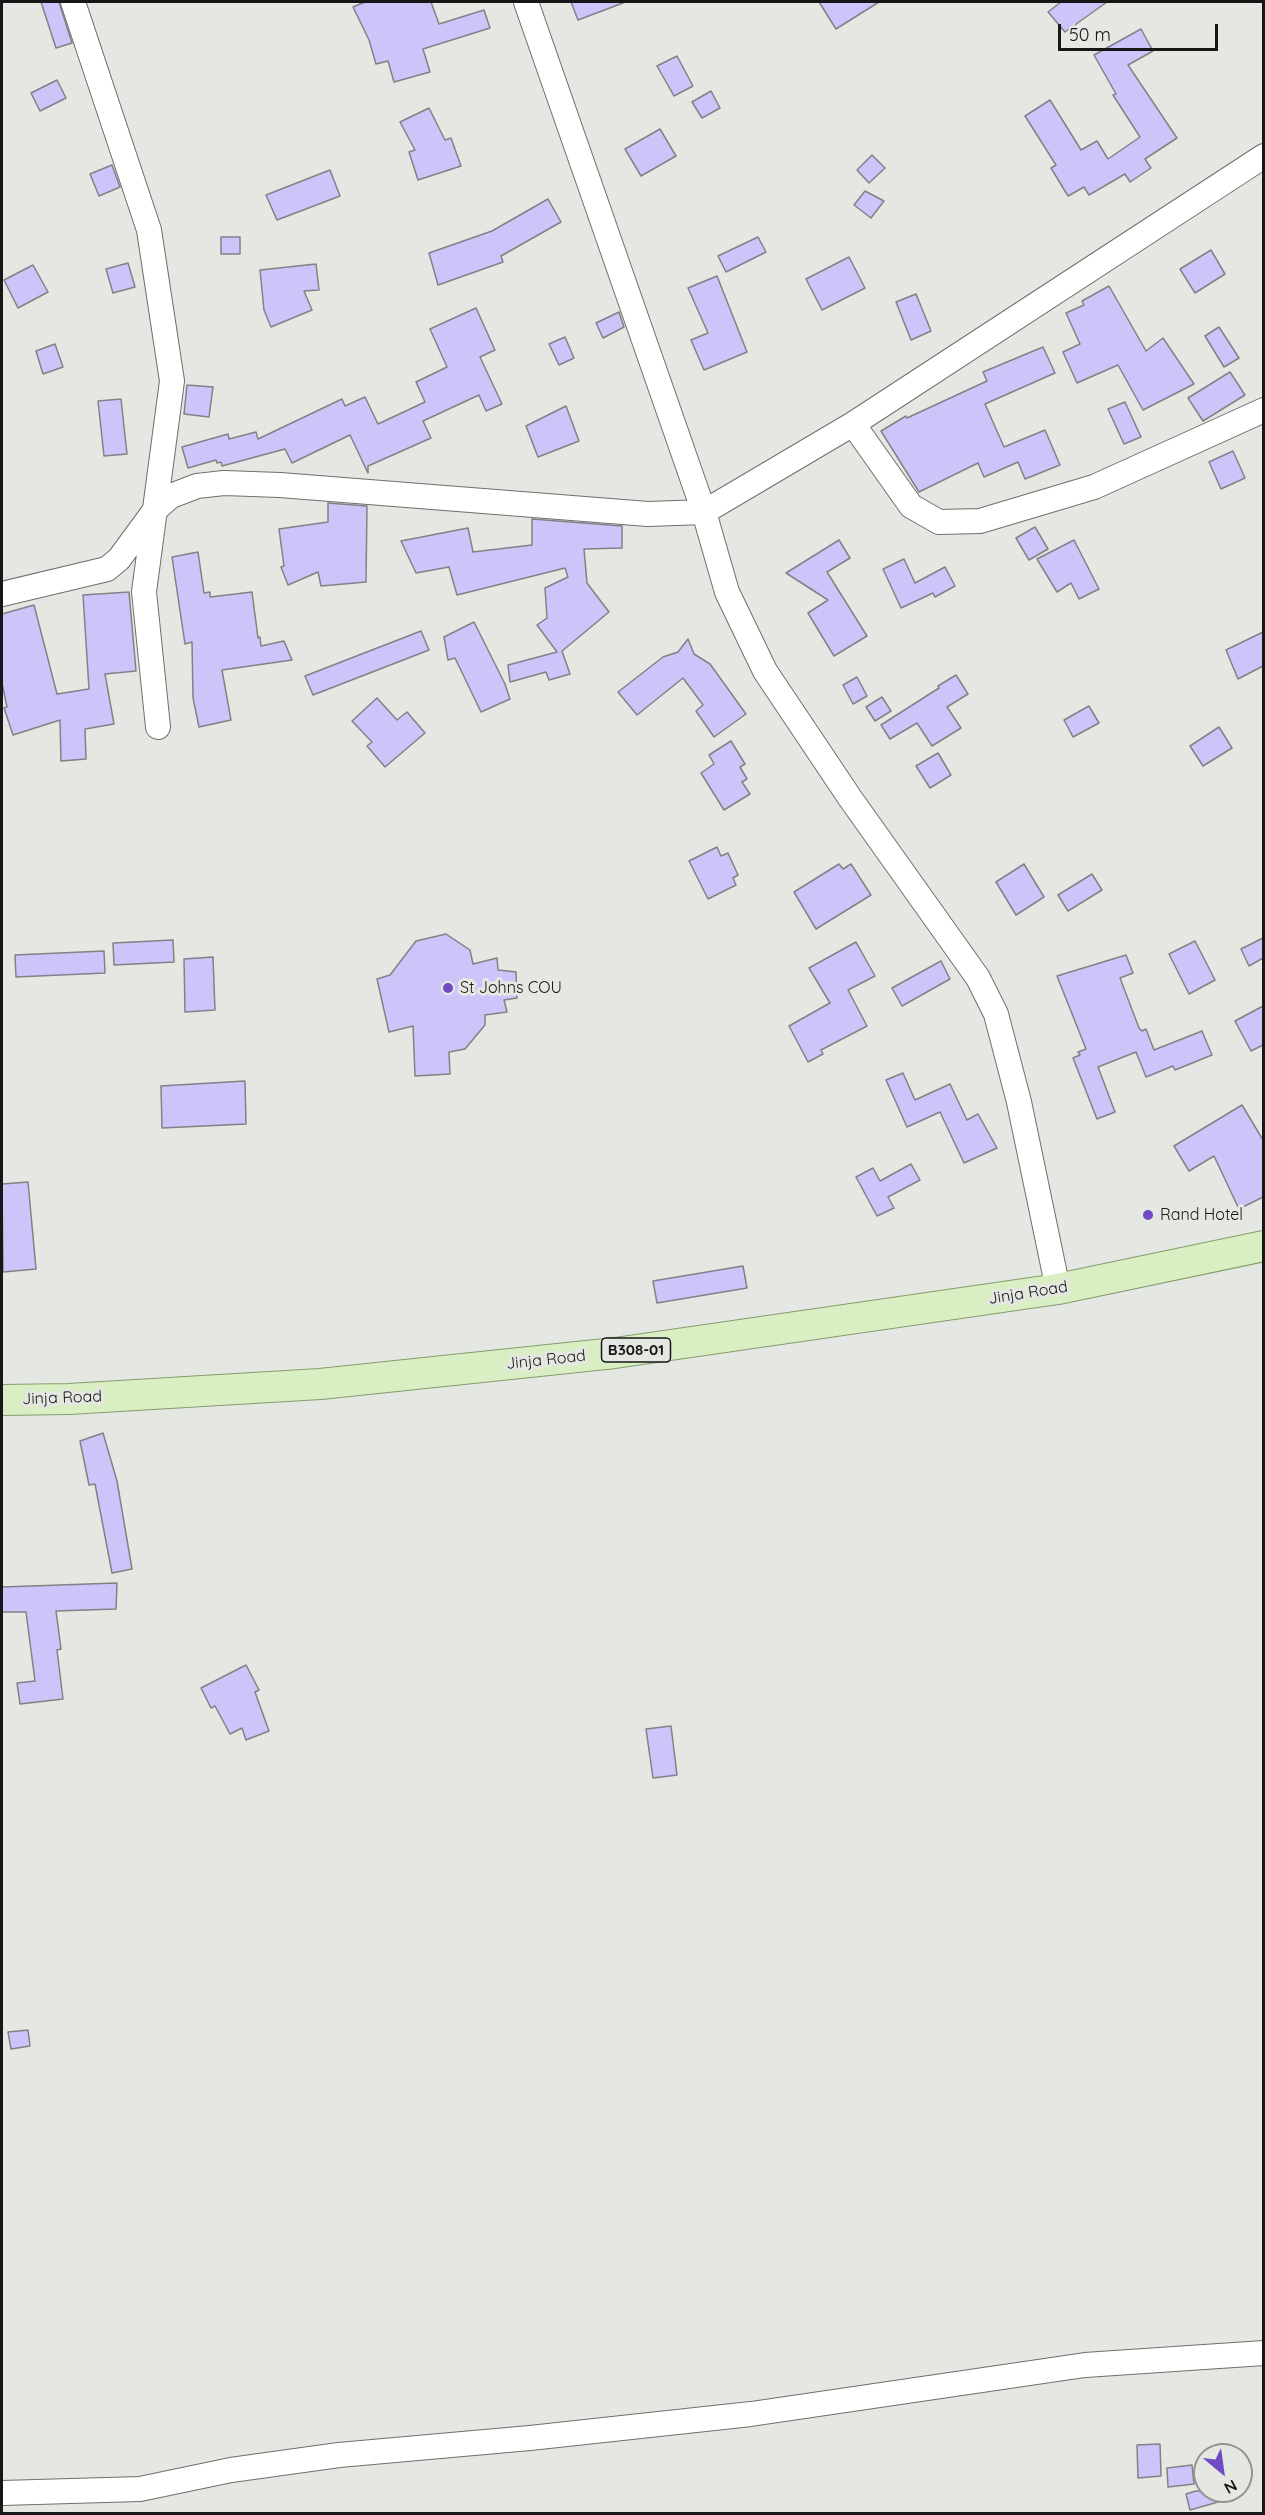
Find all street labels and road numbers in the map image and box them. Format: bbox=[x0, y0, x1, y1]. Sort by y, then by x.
street label: Jinja Road bbox=[987, 1277, 1069, 1309]
road number: B308-01 bbox=[602, 1338, 670, 1362]
street label: Jinja Road bbox=[505, 1346, 587, 1374]
street label: Jinja Road bbox=[22, 1387, 102, 1409]

